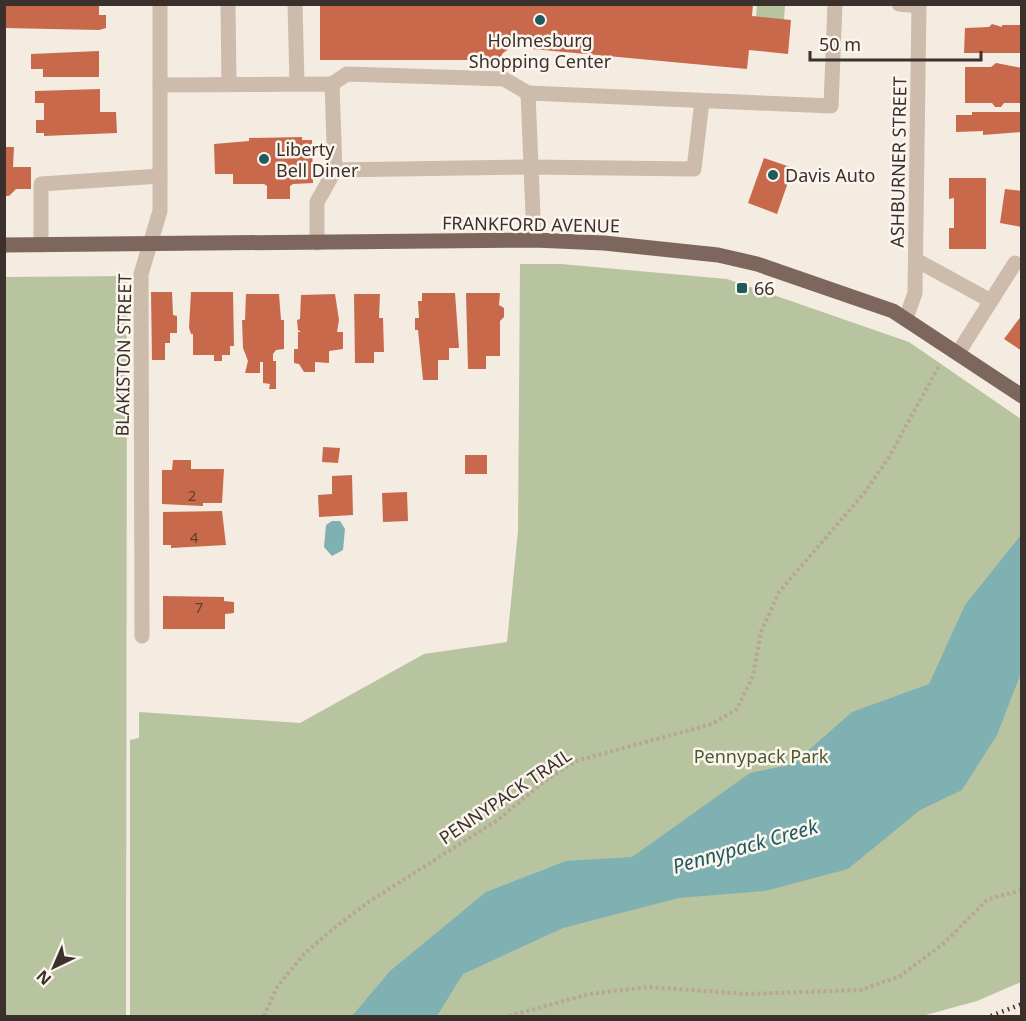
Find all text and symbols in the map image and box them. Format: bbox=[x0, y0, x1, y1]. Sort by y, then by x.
marker: Holmesburg Shopping Center bbox=[533, 13, 547, 27]
scale bar bbox=[810, 24, 981, 62]
place label: Holmesburg Shopping Center bbox=[469, 28, 612, 73]
text: 50 m bbox=[819, 32, 861, 56]
street label: ASHBURNER STREET bbox=[885, 76, 911, 248]
place label: Liberty Bell Diner bbox=[276, 137, 359, 182]
marker: Liberty Bell Diner bbox=[257, 152, 271, 166]
place label: Davis Auto bbox=[785, 163, 875, 187]
marker: Davis Auto bbox=[766, 168, 780, 182]
street label: FRANKFORD AVENUE bbox=[442, 210, 620, 238]
street label: BLAKISTON STREET bbox=[110, 273, 136, 437]
place label: 66 bbox=[754, 276, 775, 300]
marker: 66 bbox=[735, 281, 749, 295]
house number: 2 bbox=[188, 485, 196, 505]
house number: 4 bbox=[190, 527, 199, 547]
house number: 7 bbox=[195, 597, 203, 617]
street label: PENNYPACK TRAIL bbox=[434, 743, 576, 849]
park label: Pennypack Park bbox=[694, 744, 829, 768]
water label: Pennypack Creek bbox=[669, 812, 822, 880]
north arrow bbox=[24, 937, 84, 997]
text: N bbox=[31, 965, 56, 990]

